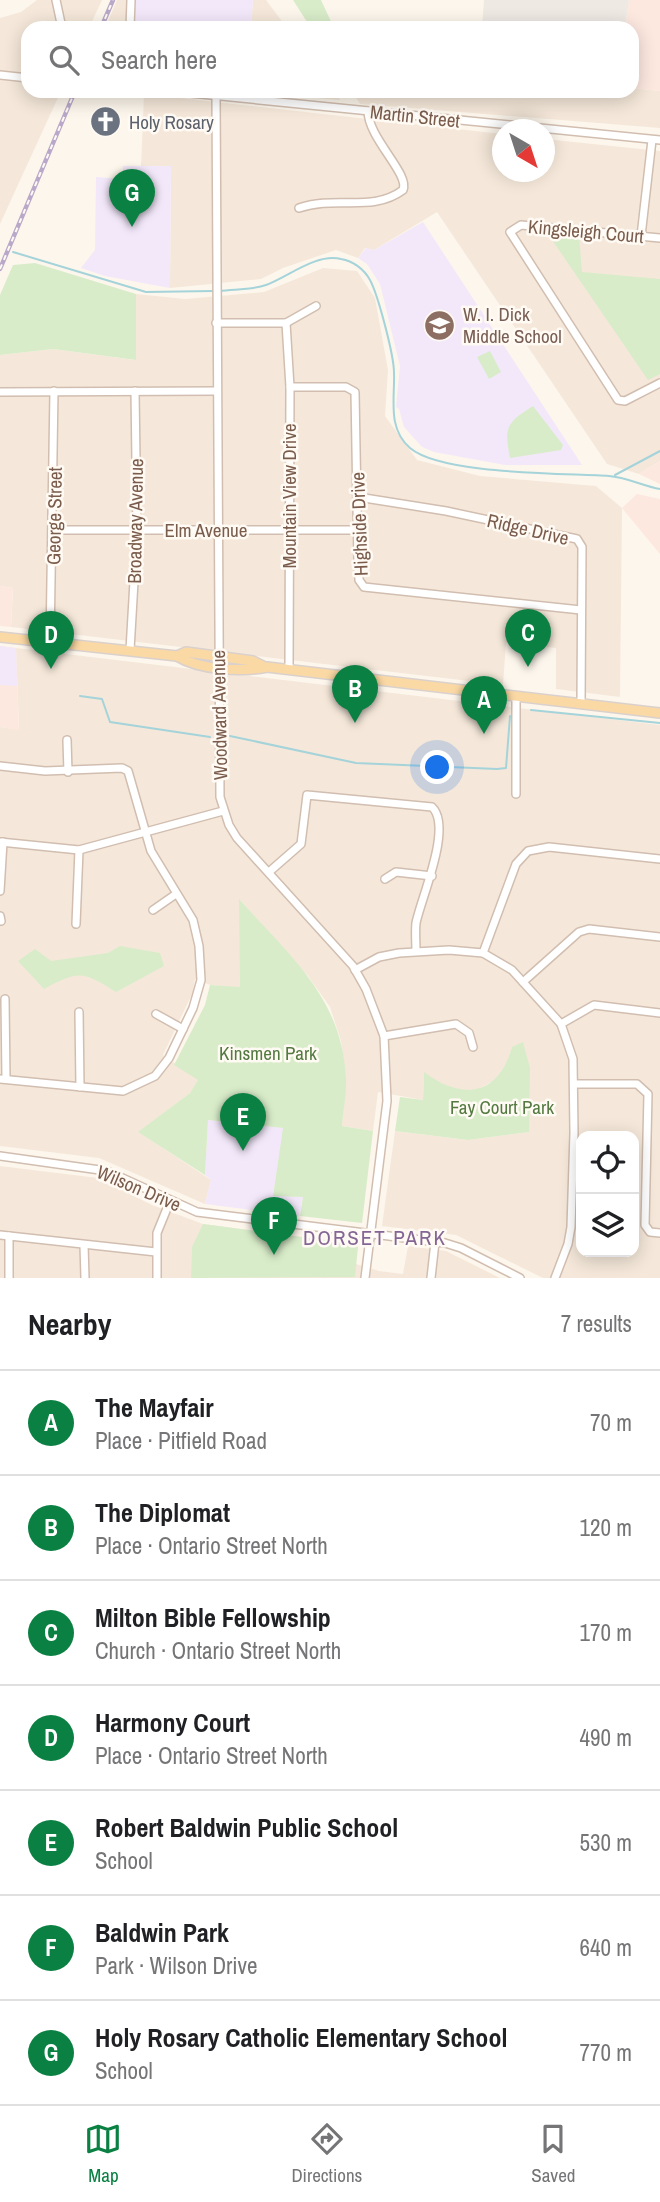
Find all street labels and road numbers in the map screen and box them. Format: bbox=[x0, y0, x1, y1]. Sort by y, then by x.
street label: Martin Street bbox=[369, 98, 462, 134]
street label: Kingsleigh Court bbox=[527, 213, 646, 249]
street label: Mountain View Drive bbox=[276, 423, 302, 569]
street label: Broadway Avenue bbox=[121, 458, 149, 584]
street label: George Street bbox=[40, 466, 68, 565]
street label: Highside Drive bbox=[344, 472, 374, 576]
street label: Ridge Drive bbox=[485, 507, 571, 551]
street label: Elm Avenue bbox=[165, 517, 247, 543]
street label: Woodward Avenue bbox=[205, 650, 233, 780]
street label: Wilson Drive bbox=[93, 1159, 185, 1217]

